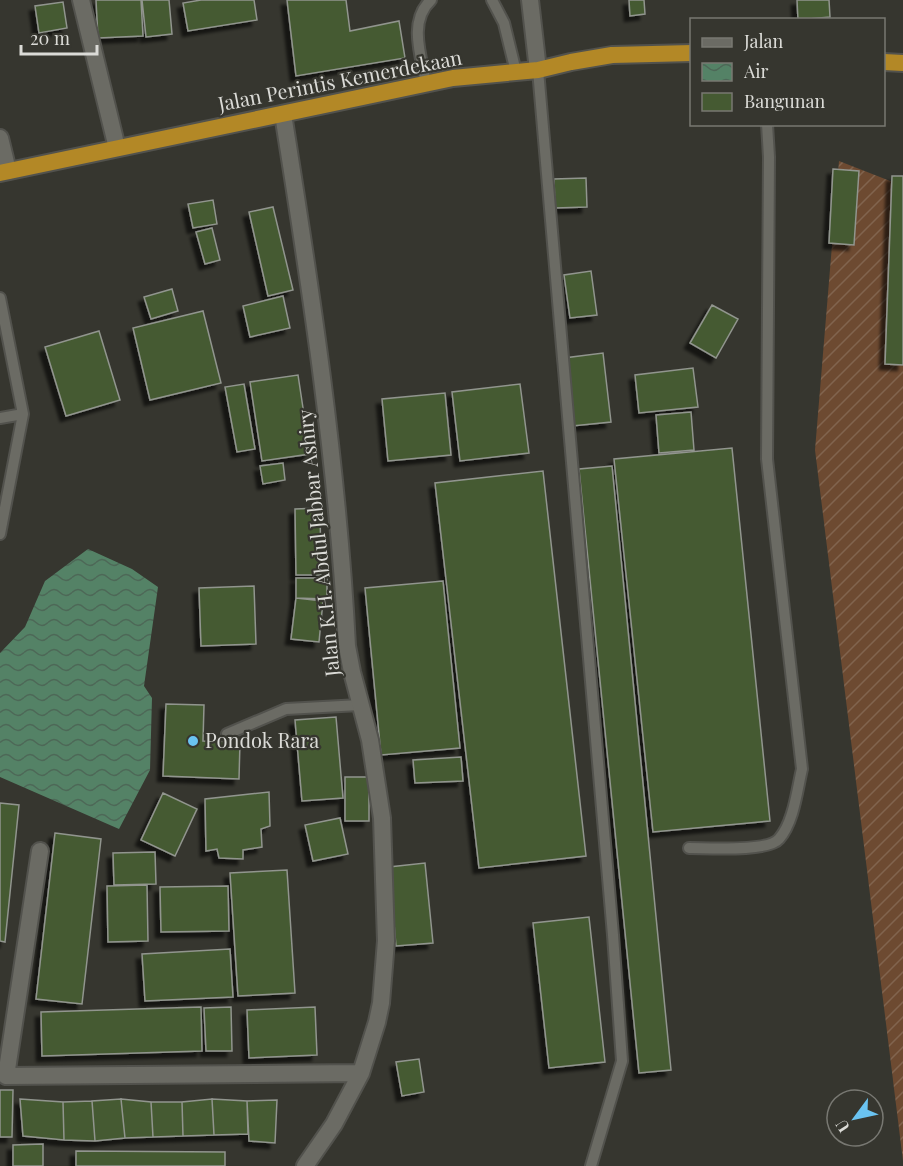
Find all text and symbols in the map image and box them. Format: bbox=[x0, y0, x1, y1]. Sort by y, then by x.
scale bar bbox=[21, 18, 98, 56]
legend bbox=[690, 18, 885, 126]
text: 20 m bbox=[30, 26, 70, 50]
text: Jalan bbox=[743, 29, 784, 53]
street label: Jalan Perintis Kemerdekaan bbox=[215, 43, 464, 117]
text: Air bbox=[743, 59, 769, 83]
text: Bangunan bbox=[744, 89, 825, 113]
street label: Jalan K.H. Abdul Jabbar Ashiry bbox=[290, 408, 345, 679]
place label: Pondok Rara bbox=[205, 726, 319, 753]
marker: Pondok Rara bbox=[186, 734, 200, 748]
north arrow bbox=[825, 1088, 885, 1148]
text: U bbox=[830, 1116, 854, 1137]

